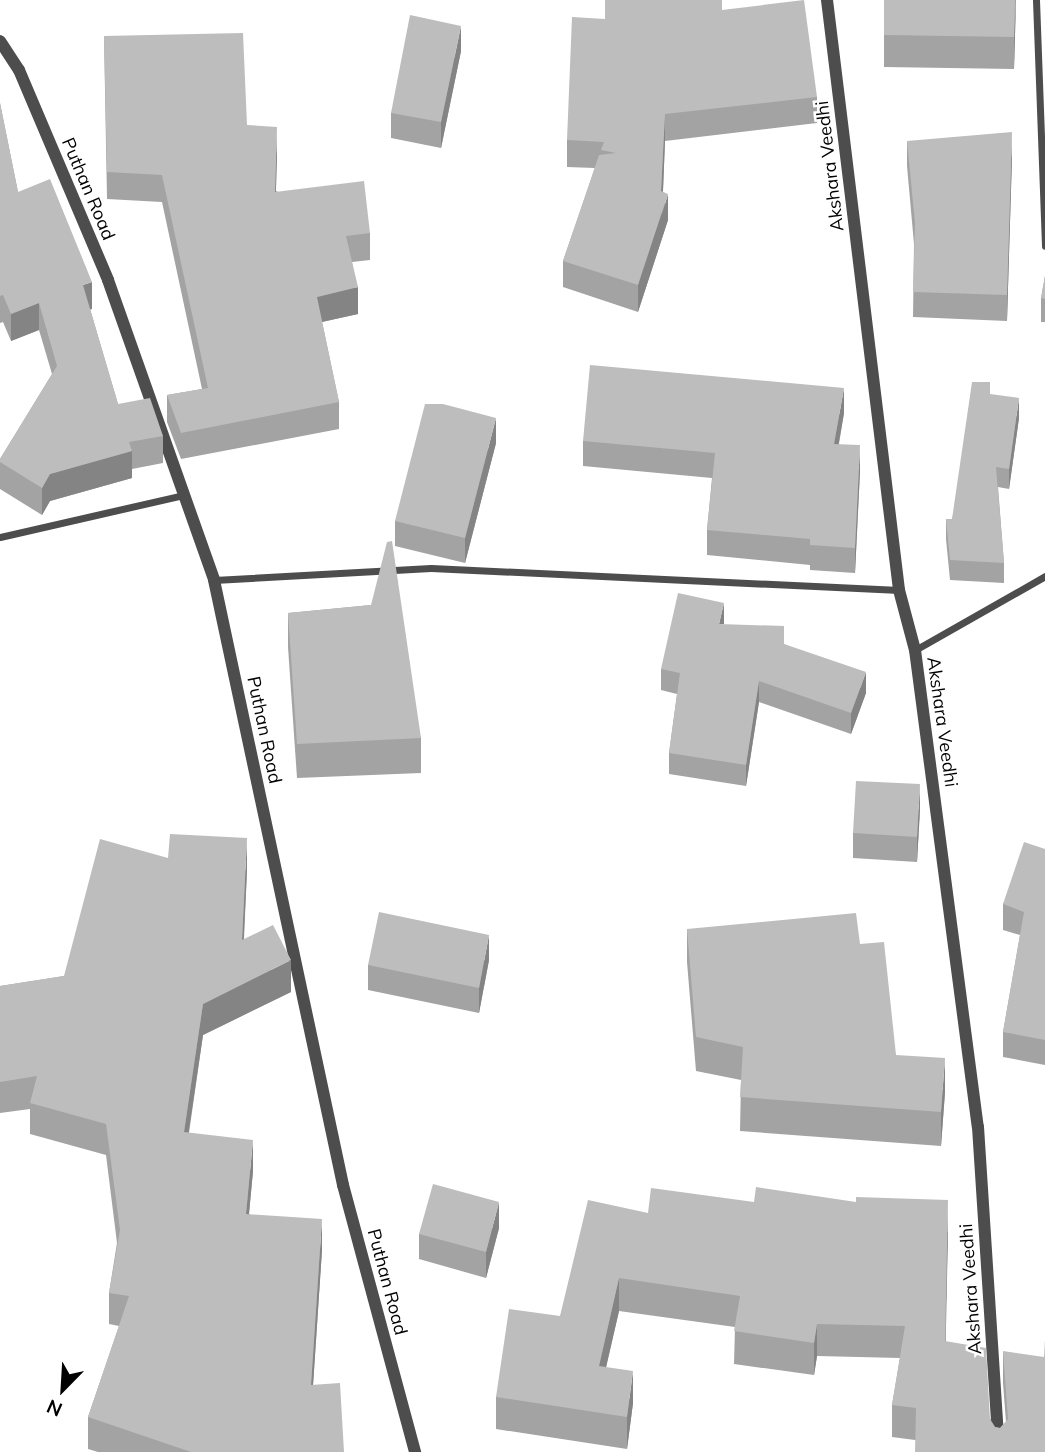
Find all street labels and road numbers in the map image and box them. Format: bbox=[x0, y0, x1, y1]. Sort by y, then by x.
street label: Akshara Veedhi bbox=[811, 100, 849, 232]
street label: Puthan Road bbox=[57, 135, 119, 243]
street label: Akshara Veedhi bbox=[922, 655, 962, 789]
street label: Puthan Road bbox=[242, 674, 286, 786]
street label: Akshara Veedhi bbox=[956, 1223, 986, 1355]
street label: Puthan Road bbox=[362, 1227, 412, 1337]

